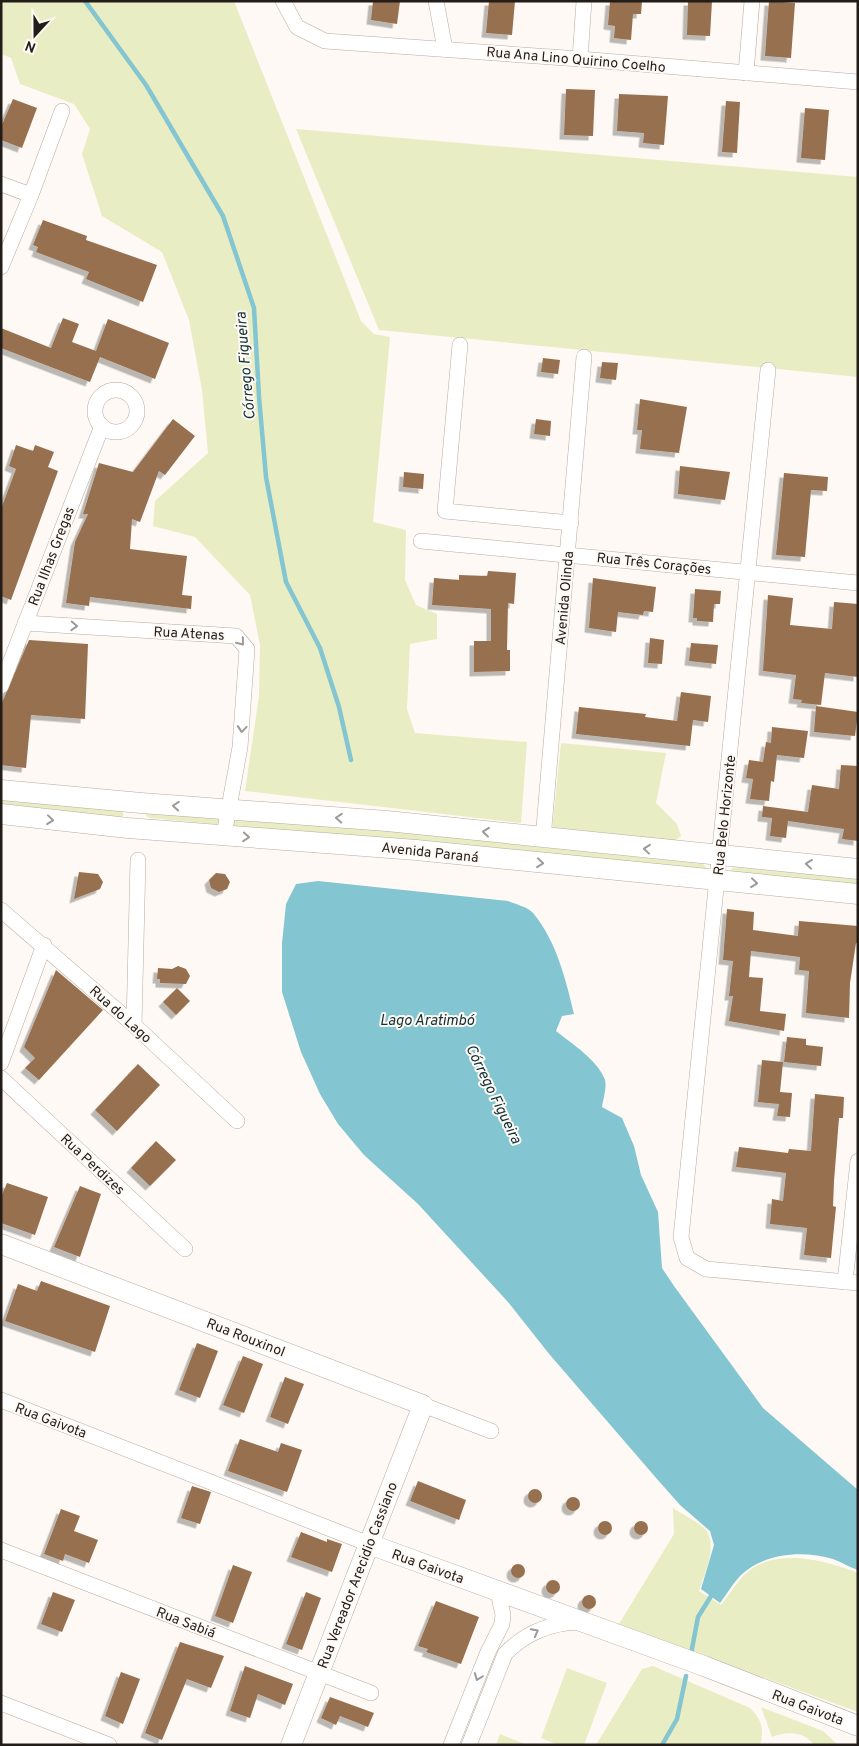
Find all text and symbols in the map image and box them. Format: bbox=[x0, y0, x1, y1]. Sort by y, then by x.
north arrow bbox=[10, 10, 60, 60]
text: N bbox=[23, 36, 39, 55]
street label: Rua Ana Lino Quirino Coelho bbox=[486, 44, 666, 77]
water label: Córrego Figueira bbox=[232, 311, 261, 421]
street label: Rua Ilhas Gregas bbox=[26, 504, 79, 609]
street label: Avenida Olinda bbox=[553, 550, 578, 646]
street label: Rua Três Corações bbox=[596, 550, 712, 579]
one-way arrow bbox=[70, 621, 78, 632]
street label: Rua Atenas bbox=[153, 624, 225, 645]
one-way arrow bbox=[236, 636, 244, 645]
one-way arrow bbox=[236, 725, 247, 733]
street label: Rua Belo Horizonte bbox=[711, 754, 740, 876]
one-way arrow bbox=[172, 801, 180, 812]
one-way arrow bbox=[334, 813, 342, 824]
one-way arrow bbox=[46, 814, 54, 825]
one-way arrow bbox=[482, 827, 490, 838]
one-way arrow bbox=[243, 831, 251, 842]
street label: Avenida Paraná bbox=[380, 840, 479, 867]
one-way arrow bbox=[643, 844, 651, 855]
one-way arrow bbox=[536, 857, 544, 868]
one-way arrow bbox=[805, 859, 813, 870]
one-way arrow bbox=[750, 877, 758, 888]
street label: Rua do Lago bbox=[85, 983, 155, 1048]
water label: Lago Aratimbó bbox=[380, 1012, 475, 1031]
water label: Córrego Figueira bbox=[460, 1042, 525, 1148]
street label: Rua Perdizes bbox=[56, 1131, 128, 1199]
street label: Rua Rouxinol bbox=[204, 1316, 287, 1361]
street label: Rua Gaivota bbox=[12, 1400, 89, 1443]
street label: Rua Vereador Arecidio Cassiano bbox=[315, 1480, 402, 1671]
street label: Rua Gaivota bbox=[389, 1546, 466, 1588]
street label: Rua Sabiá bbox=[153, 1604, 218, 1642]
one-way arrow bbox=[530, 1628, 539, 1638]
one-way arrow bbox=[474, 1673, 484, 1681]
street label: Rua Gaivota bbox=[769, 1687, 846, 1730]

